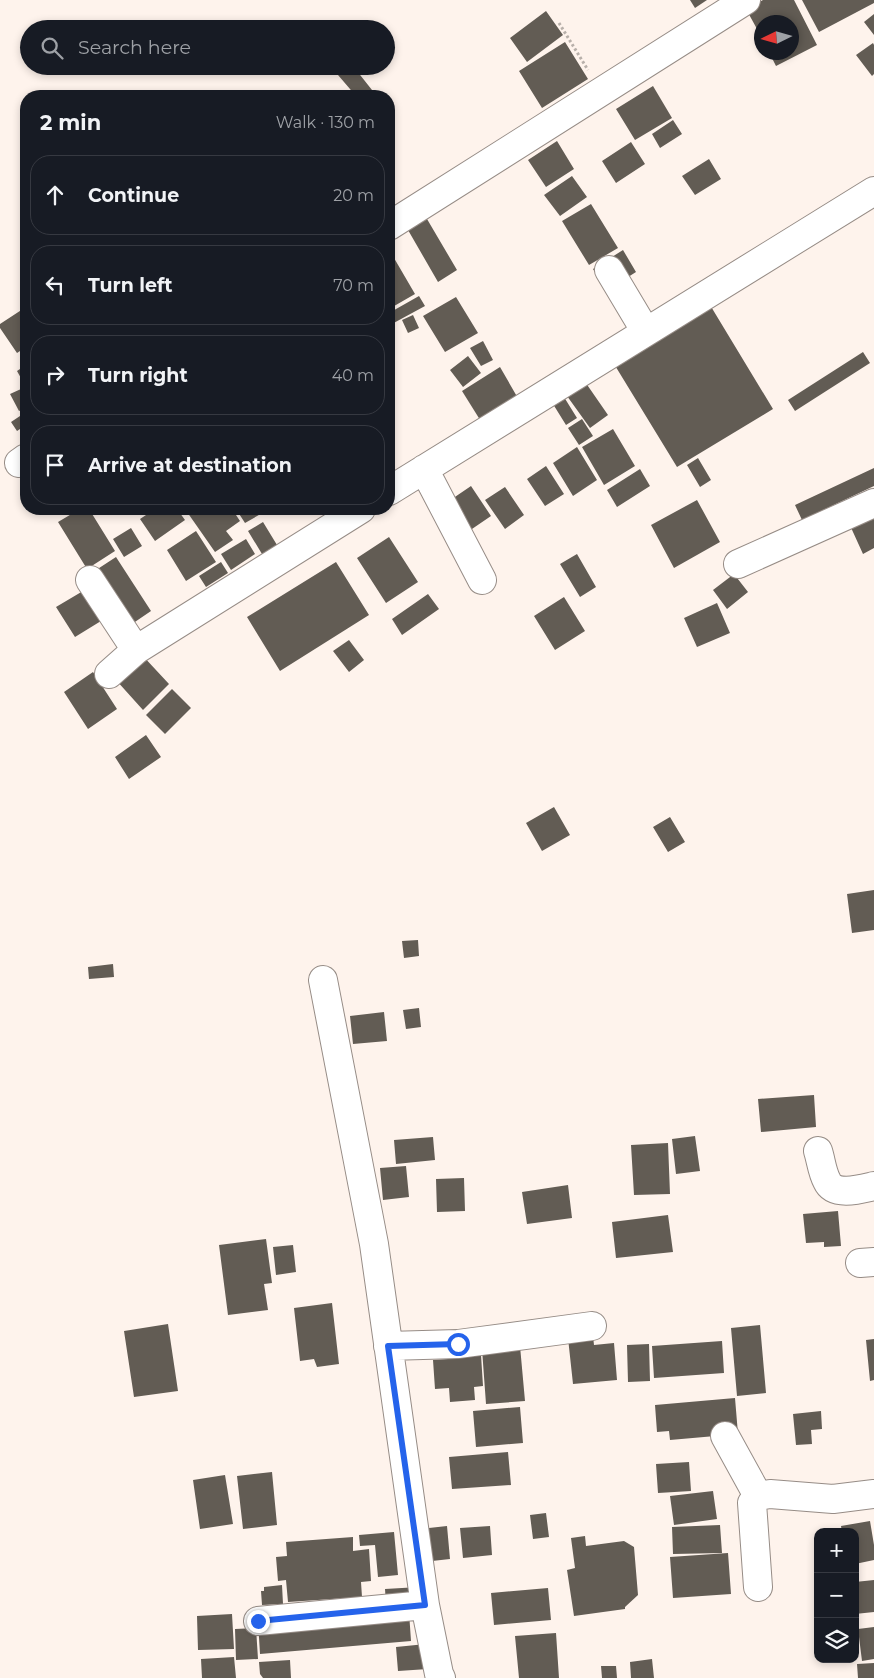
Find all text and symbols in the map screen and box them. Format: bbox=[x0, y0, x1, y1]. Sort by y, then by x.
north arrow bbox=[754, 15, 799, 60]
search box bbox=[20, 20, 395, 75]
icon: search bbox=[38, 34, 66, 62]
text: Search here bbox=[78, 36, 191, 59]
text: 2 min bbox=[40, 110, 101, 135]
text: Walk · 130 m bbox=[276, 113, 375, 132]
icon: ahead bbox=[41, 181, 69, 209]
text: Continue bbox=[88, 184, 179, 207]
text: 20 m bbox=[333, 186, 374, 205]
icon: left bbox=[41, 271, 69, 299]
text: Turn left bbox=[88, 274, 173, 297]
text: 70 m bbox=[333, 276, 374, 295]
icon: right bbox=[41, 361, 69, 389]
text: Turn right bbox=[88, 364, 188, 387]
text: 40 m bbox=[332, 366, 374, 385]
icon: arrive bbox=[41, 451, 69, 479]
text: Arrive at destination bbox=[88, 454, 292, 477]
route start bbox=[447, 1333, 470, 1356]
map controls bbox=[814, 1528, 859, 1663]
button: + bbox=[814, 1528, 859, 1573]
button: − bbox=[814, 1573, 859, 1618]
route end bbox=[247, 1610, 270, 1633]
button: layers bbox=[814, 1618, 859, 1663]

